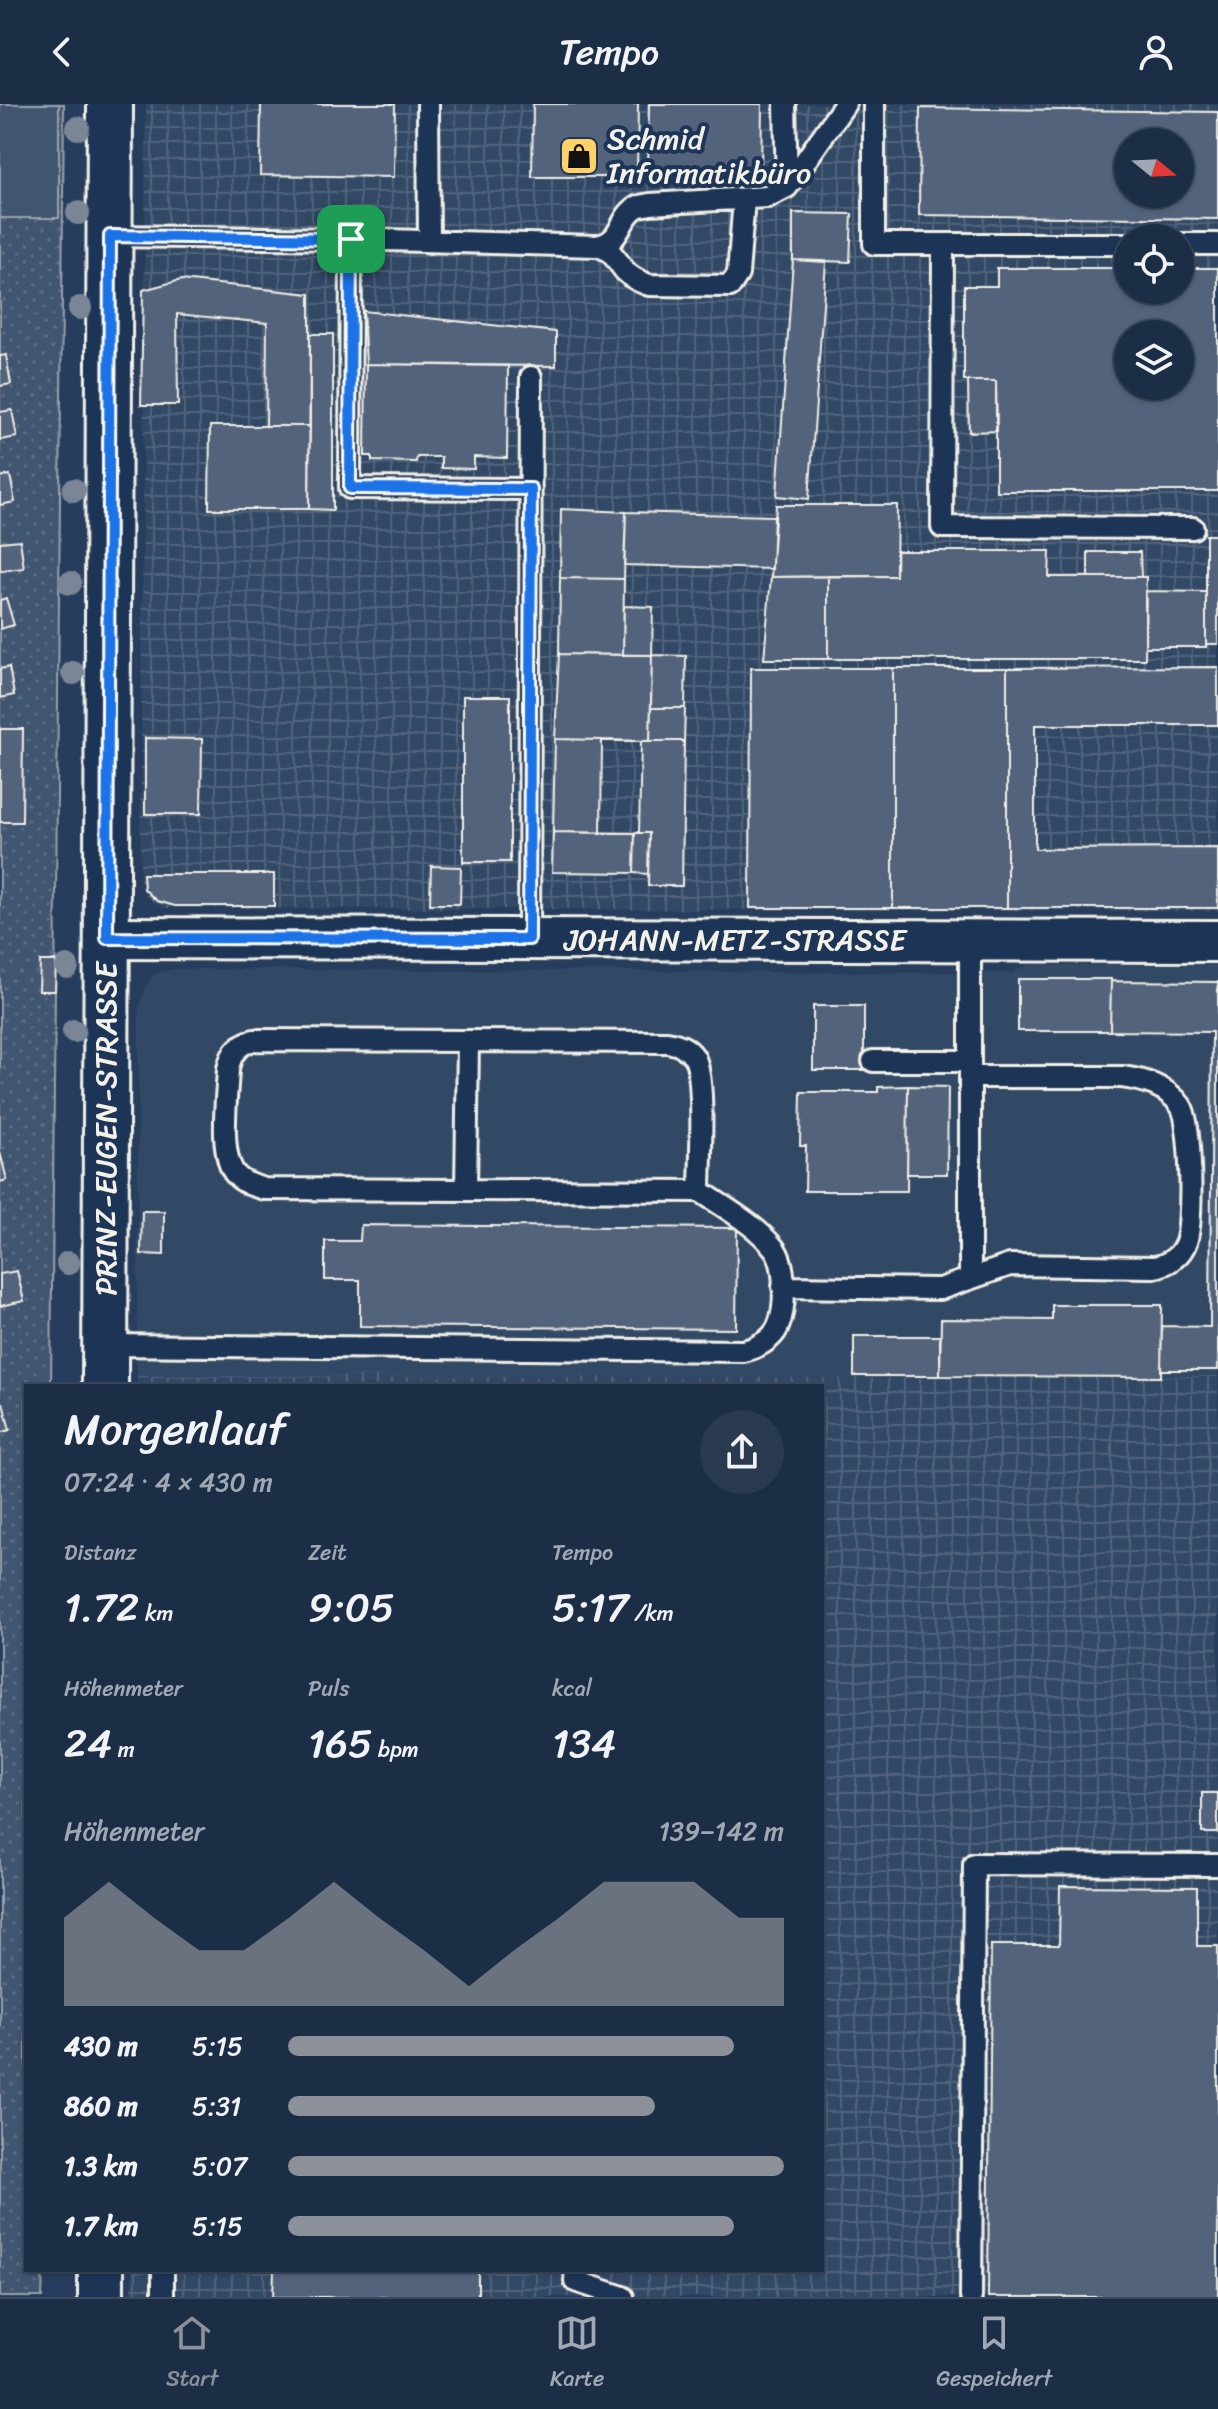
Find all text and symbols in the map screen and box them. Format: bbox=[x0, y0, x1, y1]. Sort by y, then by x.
text: Tempo bbox=[559, 20, 659, 84]
icon: back bbox=[40, 30, 84, 74]
icon: person bbox=[1134, 30, 1178, 74]
place label: Schmid Informatikbüro bbox=[606, 112, 811, 200]
north arrow bbox=[1114, 128, 1194, 208]
map controls bbox=[1114, 128, 1194, 400]
shop icon: Schmid Informatikbüro bbox=[558, 135, 600, 177]
pin bbox=[317, 205, 385, 273]
icon: arrive bbox=[329, 217, 373, 261]
button: locate bbox=[1114, 224, 1194, 304]
button: layers bbox=[1114, 320, 1194, 400]
street label: JOHANN-METZ-STRASSE bbox=[563, 913, 908, 967]
street label: PRINZ-EUGEN-STRASSE bbox=[79, 960, 133, 1296]
text: Morgenlauf bbox=[64, 1390, 286, 1468]
button: share bbox=[700, 1410, 784, 1494]
text: 07:24 · 4 × 430 m bbox=[64, 1459, 273, 1505]
text: Distanz bbox=[64, 1533, 136, 1572]
text: Zeit bbox=[308, 1533, 347, 1572]
text: Tempo bbox=[552, 1533, 613, 1572]
text: 1.72 bbox=[64, 1572, 139, 1643]
text: 9:05 bbox=[308, 1572, 394, 1643]
text: 5:17 bbox=[552, 1572, 629, 1643]
text: km bbox=[139, 1594, 173, 1633]
text: /km bbox=[629, 1594, 674, 1633]
text: Höhenmeter bbox=[64, 1669, 183, 1708]
text: Puls bbox=[308, 1669, 350, 1708]
text: kcal bbox=[552, 1669, 592, 1708]
text: 24 bbox=[64, 1708, 112, 1779]
text: 165 bbox=[308, 1708, 372, 1779]
text: 134 bbox=[552, 1708, 616, 1779]
text: m bbox=[112, 1730, 135, 1769]
text: bpm bbox=[372, 1730, 419, 1769]
text: Höhenmeter bbox=[64, 1808, 205, 1854]
text: 139–142 m bbox=[659, 1808, 784, 1854]
text: 430 m bbox=[64, 2023, 138, 2069]
text: 5:15 bbox=[192, 2023, 243, 2069]
text: 860 m bbox=[64, 2083, 138, 2129]
text: 5:31 bbox=[192, 2083, 241, 2129]
text: 1.3 km bbox=[64, 2143, 138, 2189]
text: 5:07 bbox=[192, 2143, 247, 2189]
text: 1.7 km bbox=[64, 2203, 138, 2249]
text: 5:15 bbox=[192, 2203, 243, 2249]
tab: Start bbox=[166, 2311, 218, 2398]
tab: Karte bbox=[550, 2311, 604, 2398]
tab: Gespeichert bbox=[936, 2311, 1052, 2398]

